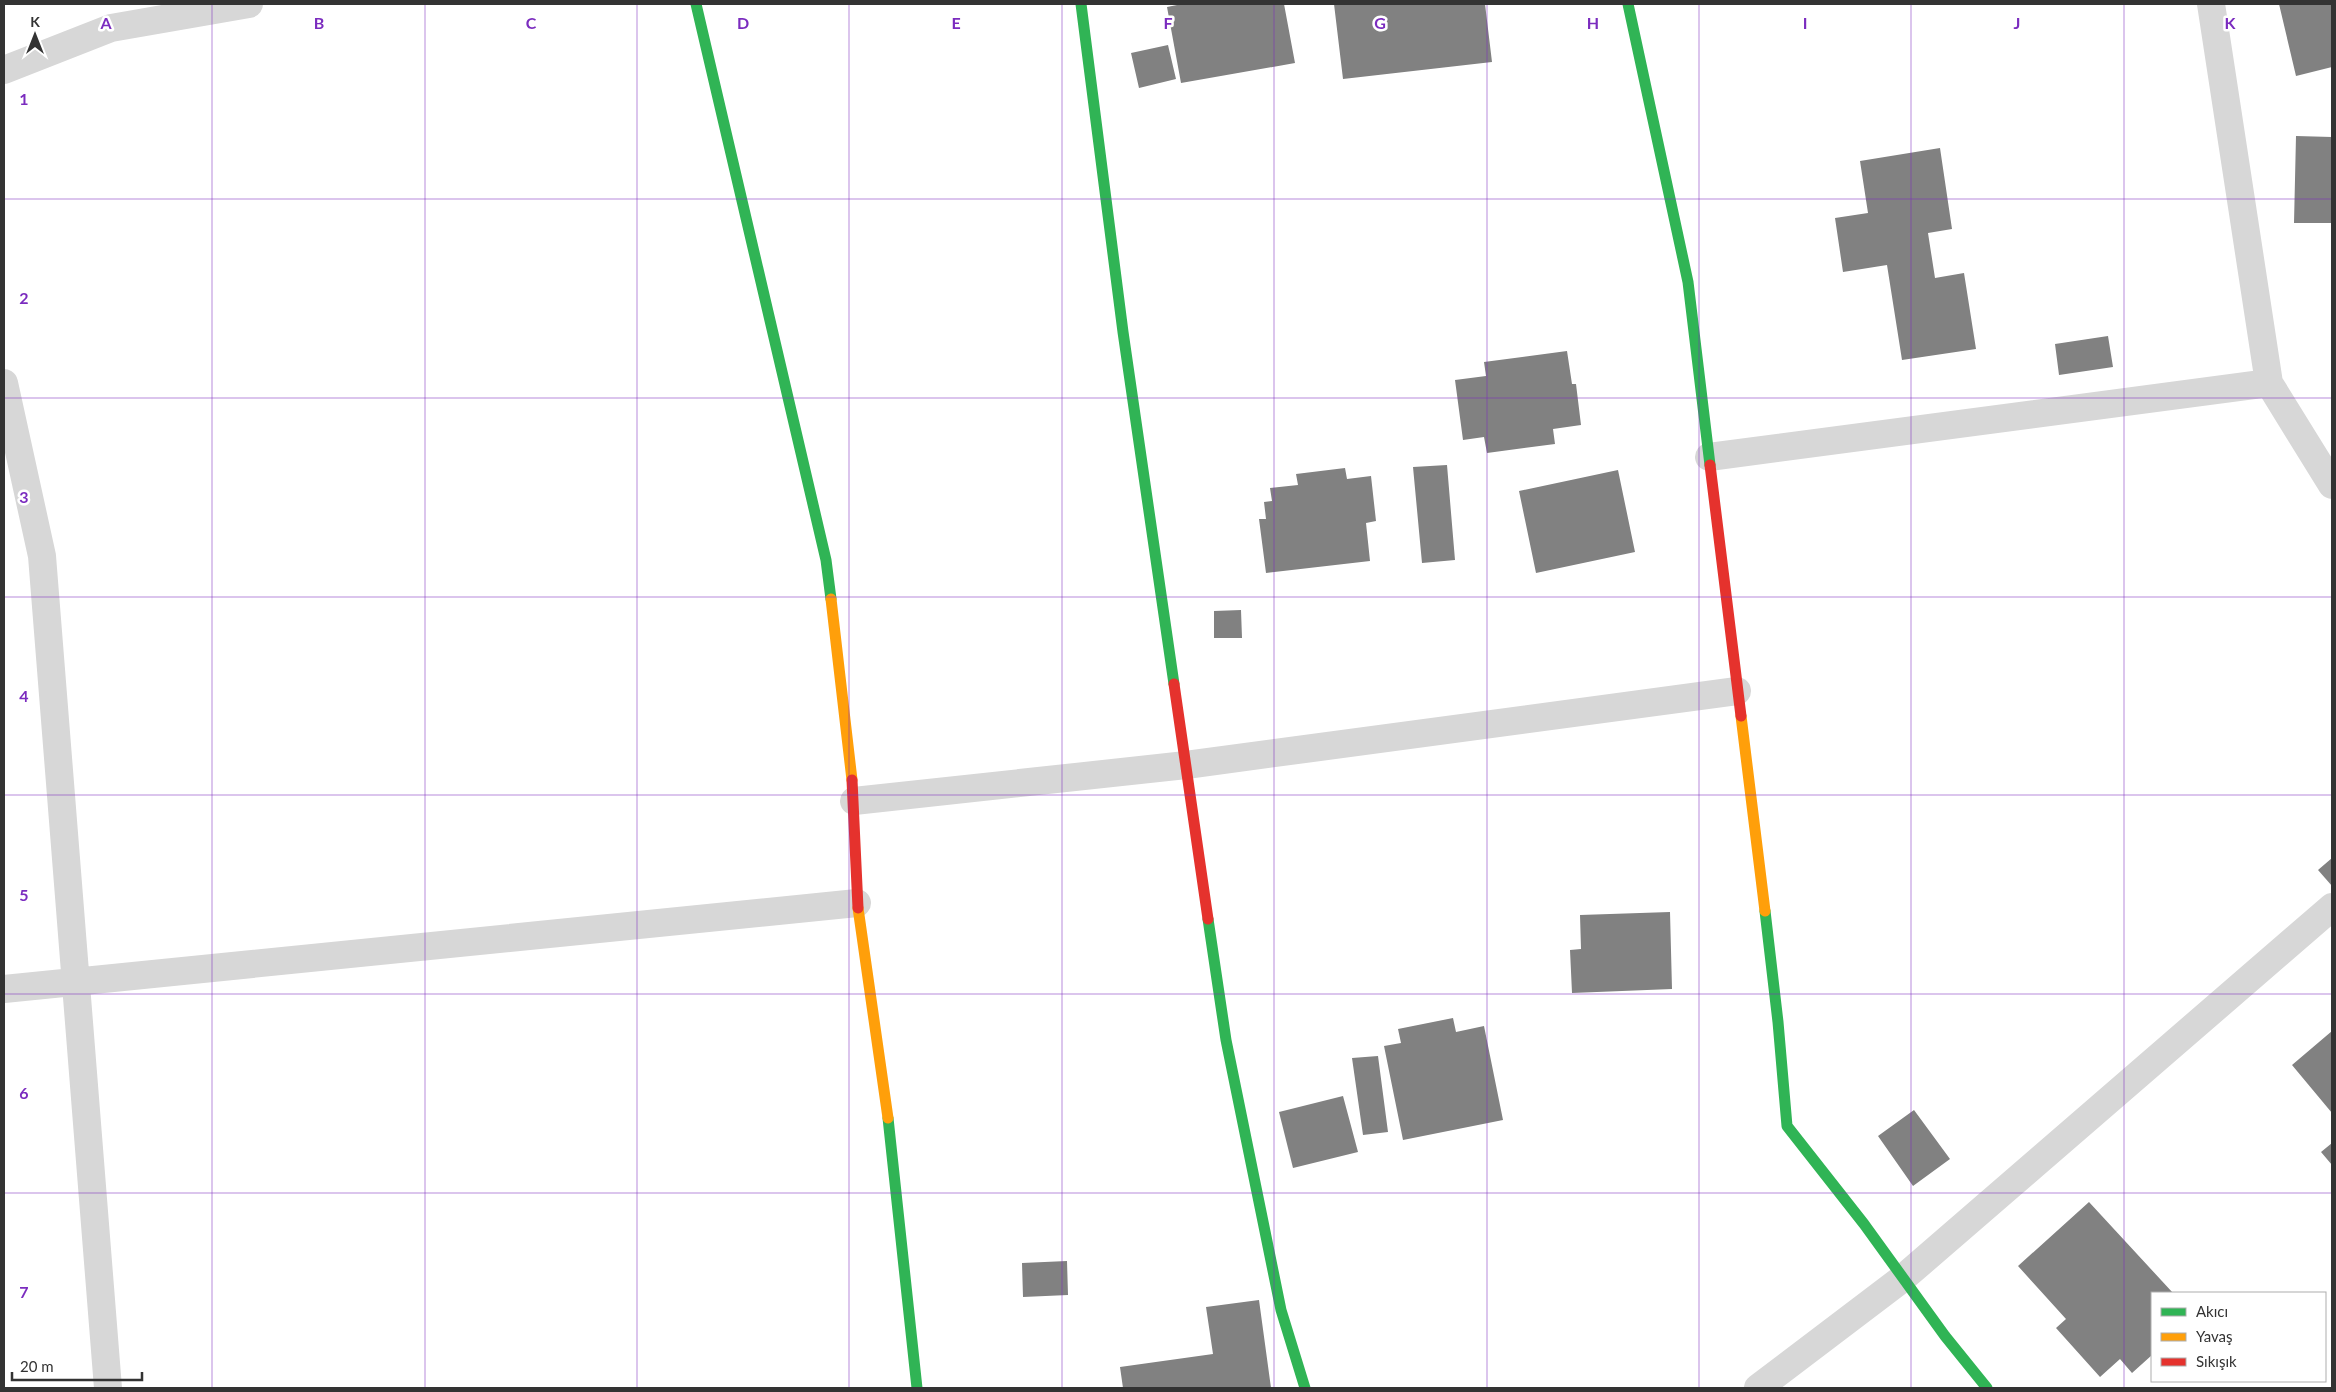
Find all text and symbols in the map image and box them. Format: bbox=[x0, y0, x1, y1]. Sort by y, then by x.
north arrow bbox=[10, 10, 60, 60]
text: K bbox=[30, 13, 40, 30]
text: A bbox=[99, 13, 112, 32]
text: B bbox=[314, 13, 324, 32]
text: C bbox=[526, 13, 537, 32]
text: D bbox=[737, 13, 749, 32]
text: E bbox=[951, 13, 961, 32]
text: F bbox=[1163, 13, 1173, 32]
text: G bbox=[1374, 13, 1386, 32]
text: H bbox=[1587, 13, 1599, 32]
text: I bbox=[1803, 13, 1807, 32]
text: J bbox=[2014, 13, 2020, 32]
text: K bbox=[2225, 13, 2237, 32]
text: 1 bbox=[19, 89, 29, 108]
text: 2 bbox=[19, 288, 29, 307]
text: 3 bbox=[19, 487, 29, 506]
text: 4 bbox=[19, 686, 29, 705]
text: 5 bbox=[19, 885, 29, 904]
text: 6 bbox=[19, 1083, 29, 1102]
text: 7 bbox=[19, 1282, 29, 1301]
legend bbox=[2151, 1292, 2326, 1382]
text: Akıcı bbox=[2196, 1302, 2228, 1320]
text: Yavaş bbox=[2196, 1327, 2233, 1345]
scale bar bbox=[12, 1350, 142, 1382]
text: Sıkışık bbox=[2196, 1352, 2237, 1370]
text: 20 m bbox=[20, 1357, 54, 1375]

